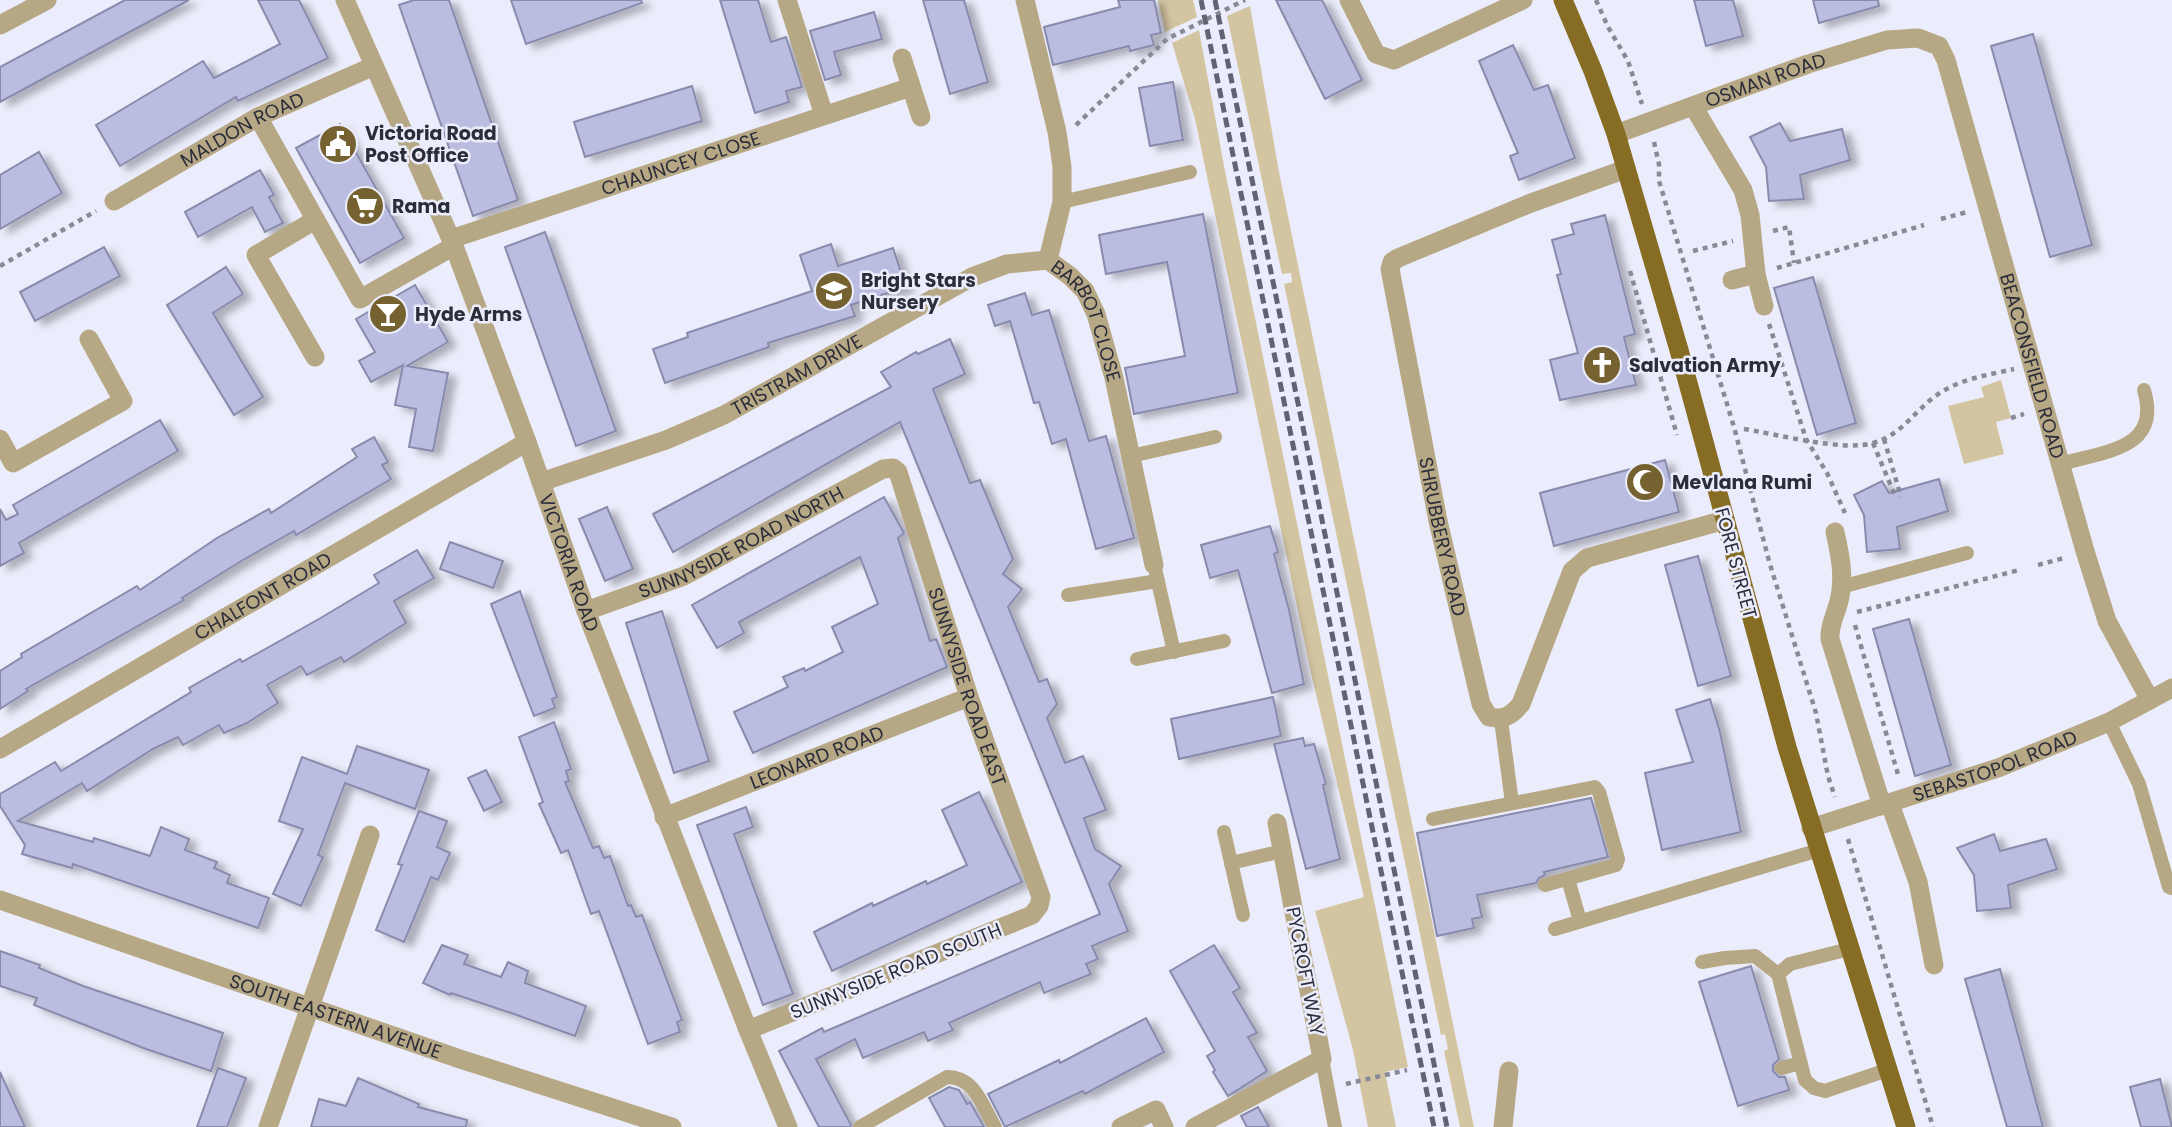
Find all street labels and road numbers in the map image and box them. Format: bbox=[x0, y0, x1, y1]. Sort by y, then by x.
street label: OSMAN ROAD bbox=[1701, 46, 1829, 114]
street label: MALDON ROAD bbox=[175, 85, 308, 173]
street label: CHAUNCEY CLOSE bbox=[598, 124, 764, 202]
street label: BARBOT CLOSE bbox=[1046, 253, 1128, 385]
street label: BEACONSFIELD ROAD bbox=[1993, 270, 2072, 462]
street label: TRISTRAM DRIVE bbox=[726, 327, 867, 422]
street label: SHRUBBERY ROAD bbox=[1413, 455, 1473, 619]
street label: SUNNYSIDE ROAD NORTH bbox=[635, 479, 848, 605]
street label: VICTORIA ROAD bbox=[533, 490, 606, 635]
street label: FORE STREET bbox=[1708, 505, 1764, 621]
street label: CHALFONT ROAD bbox=[189, 545, 336, 647]
street label: SUNNYSIDE ROAD EAST bbox=[922, 584, 1013, 790]
street label: LEONARD ROAD bbox=[746, 718, 888, 795]
street label: SEBASTOPOL ROAD bbox=[1909, 723, 2081, 808]
street label: PYCROFT WAY bbox=[1279, 904, 1331, 1038]
street label: SUNNYSIDE ROAD SOUTH bbox=[786, 916, 1006, 1026]
street label: SOUTH EASTERN AVENUE bbox=[226, 967, 445, 1065]

